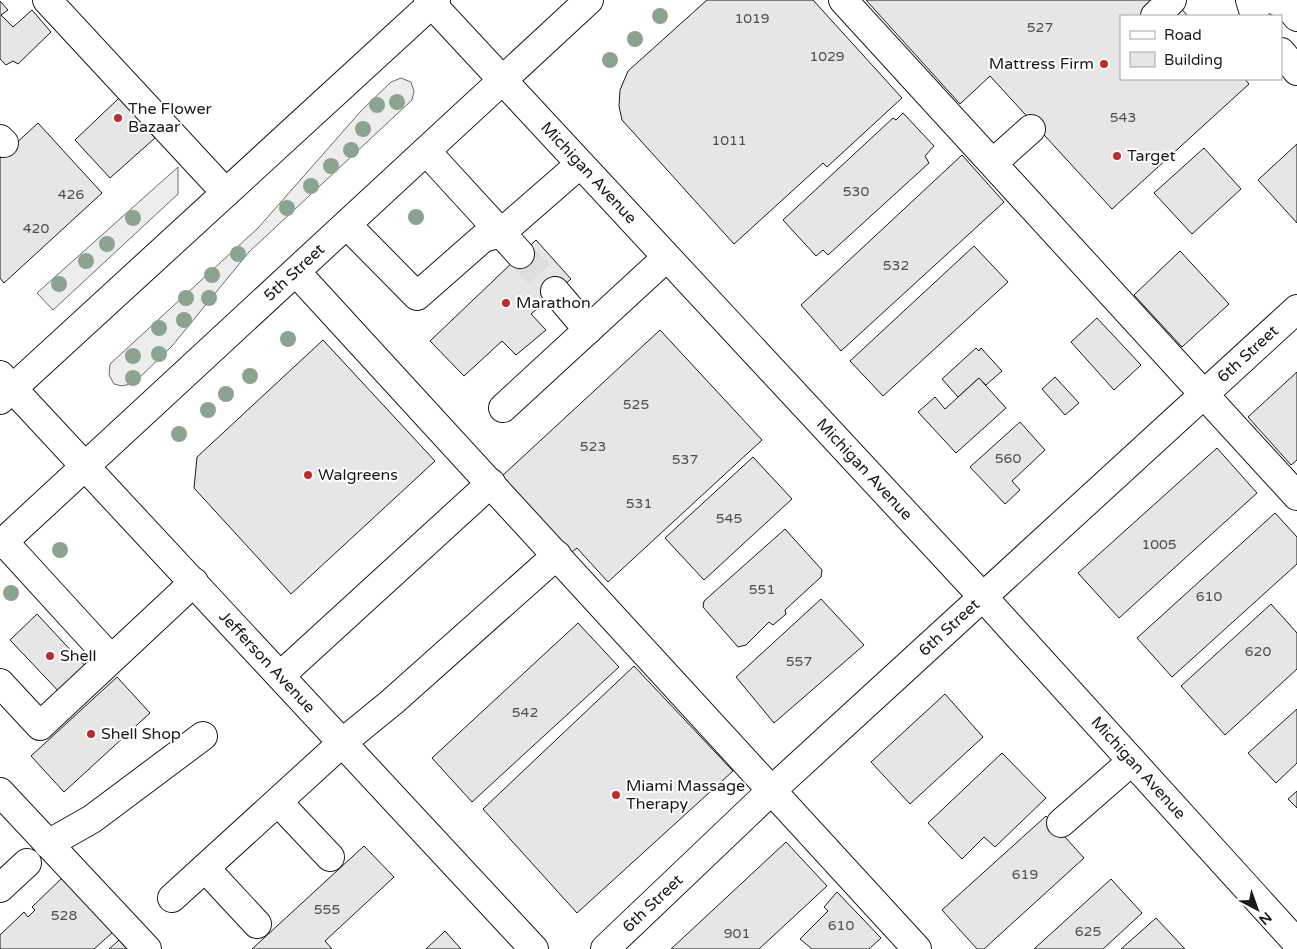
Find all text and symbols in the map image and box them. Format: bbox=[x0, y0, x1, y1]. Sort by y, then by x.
house number: 1019 bbox=[734, 10, 770, 27]
legend bbox=[1120, 15, 1282, 80]
house number: 527 bbox=[1027, 19, 1053, 36]
text: Road bbox=[1164, 26, 1202, 44]
house number: 1029 bbox=[809, 48, 845, 65]
text: Building bbox=[1164, 51, 1223, 69]
place label: Mattress Firm bbox=[989, 54, 1094, 74]
marker: Mattress Firm bbox=[1098, 58, 1110, 70]
place label: The Flower Bazaar bbox=[128, 99, 212, 137]
house number: 543 bbox=[1110, 109, 1136, 126]
marker: The Flower Bazaar bbox=[112, 112, 124, 124]
street label: Michigan Avenue bbox=[536, 118, 641, 228]
house number: 1011 bbox=[711, 132, 747, 149]
place label: Target bbox=[1127, 146, 1176, 166]
marker: Target bbox=[1111, 150, 1123, 162]
house number: 530 bbox=[843, 183, 869, 200]
house number: 426 bbox=[58, 186, 84, 203]
house number: 420 bbox=[23, 220, 49, 237]
street label: 5th Street bbox=[260, 240, 329, 306]
house number: 532 bbox=[883, 257, 909, 274]
place label: Marathon bbox=[516, 293, 591, 313]
marker: Marathon bbox=[500, 297, 512, 309]
street label: 6th Street bbox=[1213, 321, 1283, 387]
house number: 525 bbox=[623, 396, 649, 413]
street label: Michigan Avenue bbox=[812, 414, 917, 525]
house number: 523 bbox=[580, 438, 606, 455]
house number: 560 bbox=[995, 450, 1021, 467]
house number: 537 bbox=[672, 451, 698, 468]
place label: Walgreens bbox=[318, 465, 398, 485]
marker: Walgreens bbox=[302, 469, 314, 481]
house number: 531 bbox=[626, 495, 652, 512]
house number: 545 bbox=[716, 510, 742, 527]
house number: 1005 bbox=[1141, 536, 1177, 553]
house number: 551 bbox=[749, 581, 775, 598]
house number: 610 bbox=[1196, 588, 1222, 605]
street label: 6th Street bbox=[915, 595, 984, 661]
street label: Jefferson Avenue bbox=[215, 607, 319, 717]
house number: 620 bbox=[1245, 643, 1271, 660]
place label: Shell bbox=[60, 646, 97, 666]
marker: Shell bbox=[44, 650, 56, 662]
house number: 557 bbox=[786, 653, 812, 670]
house number: 542 bbox=[512, 704, 538, 721]
street label: Michigan Avenue bbox=[1086, 712, 1190, 824]
place label: Shell Shop bbox=[101, 724, 181, 744]
marker: Shell Shop bbox=[85, 728, 97, 740]
place label: Miami Massage Therapy bbox=[626, 776, 745, 814]
marker: Miami Massage Therapy bbox=[610, 789, 622, 801]
house number: 619 bbox=[1012, 866, 1038, 883]
street label: 6th Street bbox=[618, 870, 687, 937]
north arrow bbox=[1232, 884, 1282, 934]
house number: 555 bbox=[314, 901, 340, 918]
house number: 528 bbox=[51, 907, 77, 924]
text: N bbox=[1255, 908, 1275, 929]
house number: 610 bbox=[828, 917, 854, 934]
house number: 625 bbox=[1075, 923, 1101, 940]
house number: 901 bbox=[724, 925, 750, 942]

